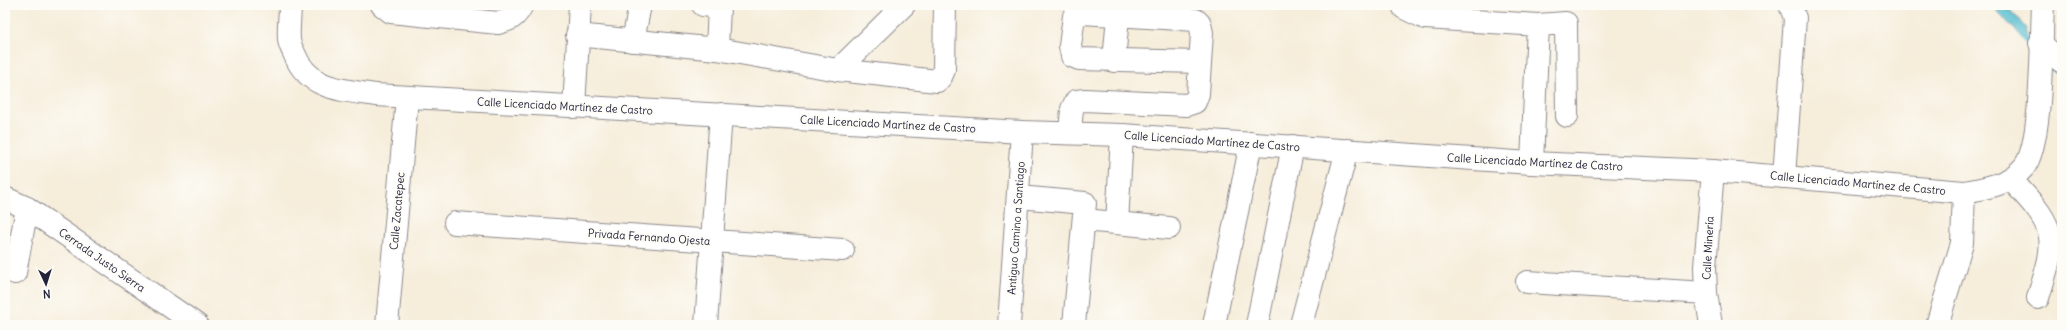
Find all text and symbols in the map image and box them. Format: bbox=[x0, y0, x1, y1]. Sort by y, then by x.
street label: Calle Licenciado Martínez de Castro bbox=[477, 94, 653, 118]
street label: Calle Licenciado Martínez de Castro bbox=[800, 112, 976, 136]
street label: Calle Licenciado Martínez de Castro bbox=[1124, 128, 1300, 154]
street label: Calle Licenciado Martínez de Castro bbox=[1447, 150, 1623, 174]
street label: Antiguo Camino a Santiago bbox=[1004, 161, 1028, 295]
street label: Calle Licenciado Martínez de Castro bbox=[1770, 168, 1946, 198]
street label: Calle Zacatepec bbox=[387, 171, 407, 251]
street label: Calle Minería bbox=[1699, 216, 1717, 280]
street label: Cerrada Justo Sierra bbox=[56, 225, 148, 295]
street label: Privada Fernando Ojesta bbox=[587, 226, 711, 248]
north arrow bbox=[26, 264, 66, 304]
text: N bbox=[42, 287, 51, 301]

